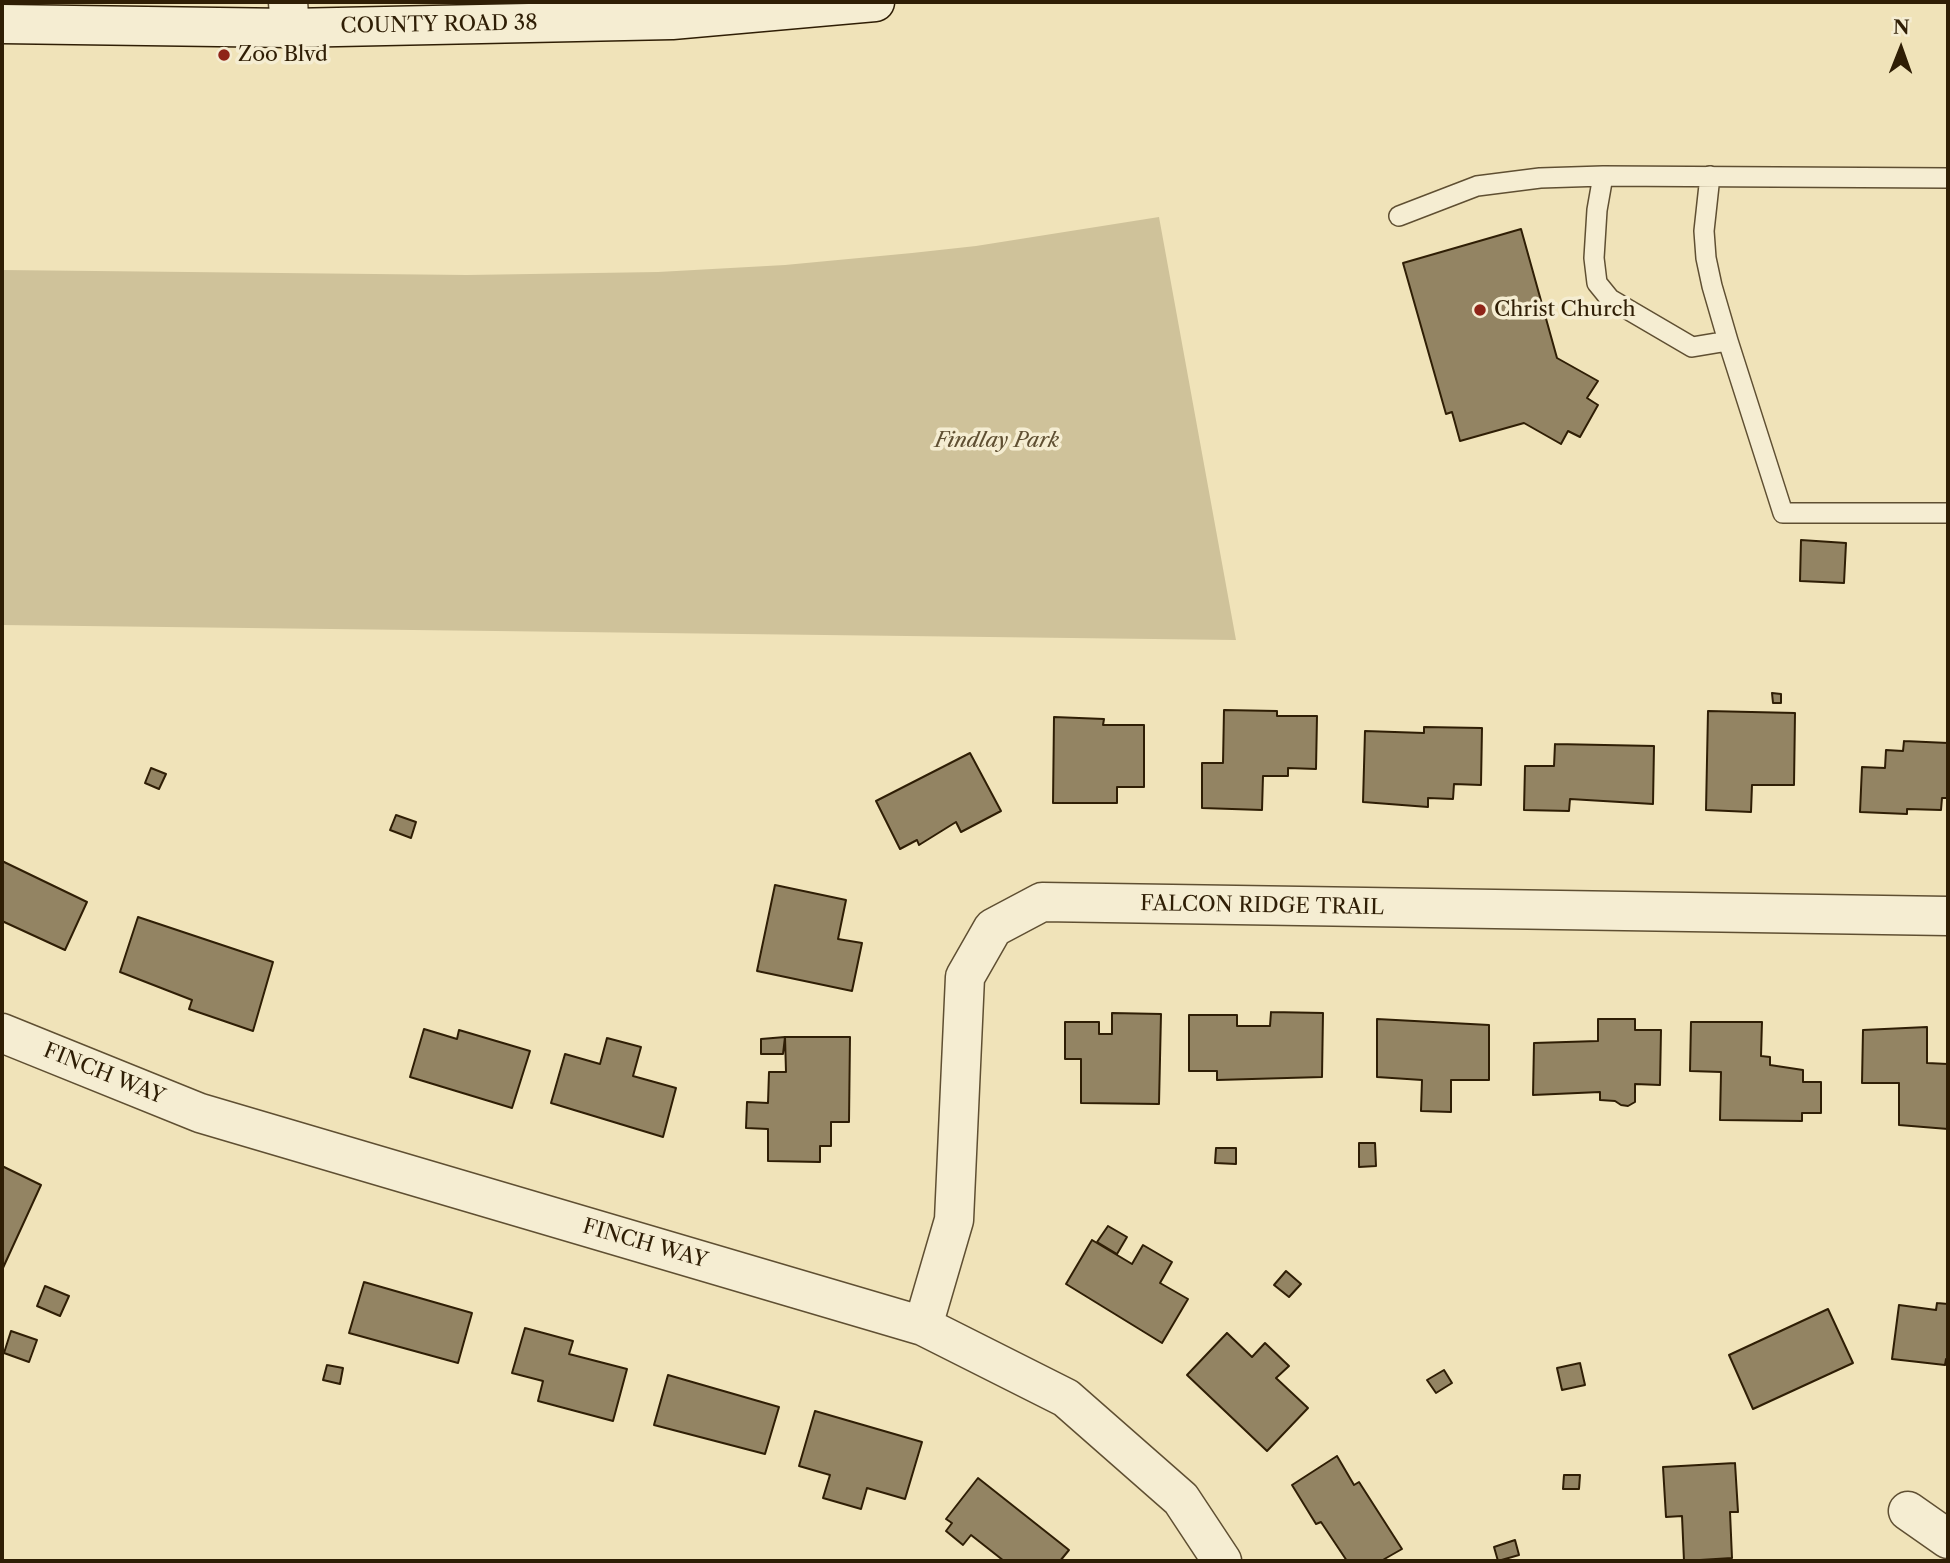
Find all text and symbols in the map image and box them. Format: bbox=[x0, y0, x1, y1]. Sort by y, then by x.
street label: COUNTY ROAD 38 bbox=[340, 11, 538, 39]
north arrow bbox=[1866, 14, 1936, 84]
text: N bbox=[1893, 16, 1910, 39]
place label: Zoo Blvd bbox=[238, 42, 328, 68]
marker: Zoo Blvd bbox=[216, 47, 232, 63]
place label: Christ Church bbox=[1494, 297, 1636, 323]
marker: Christ Church bbox=[1472, 302, 1488, 318]
park label: Findlay Park bbox=[935, 428, 1059, 454]
street label: FALCON RIDGE TRAIL bbox=[1140, 891, 1384, 921]
street label: FINCH WAY bbox=[40, 1038, 168, 1110]
street label: FINCH WAY bbox=[580, 1214, 710, 1274]

